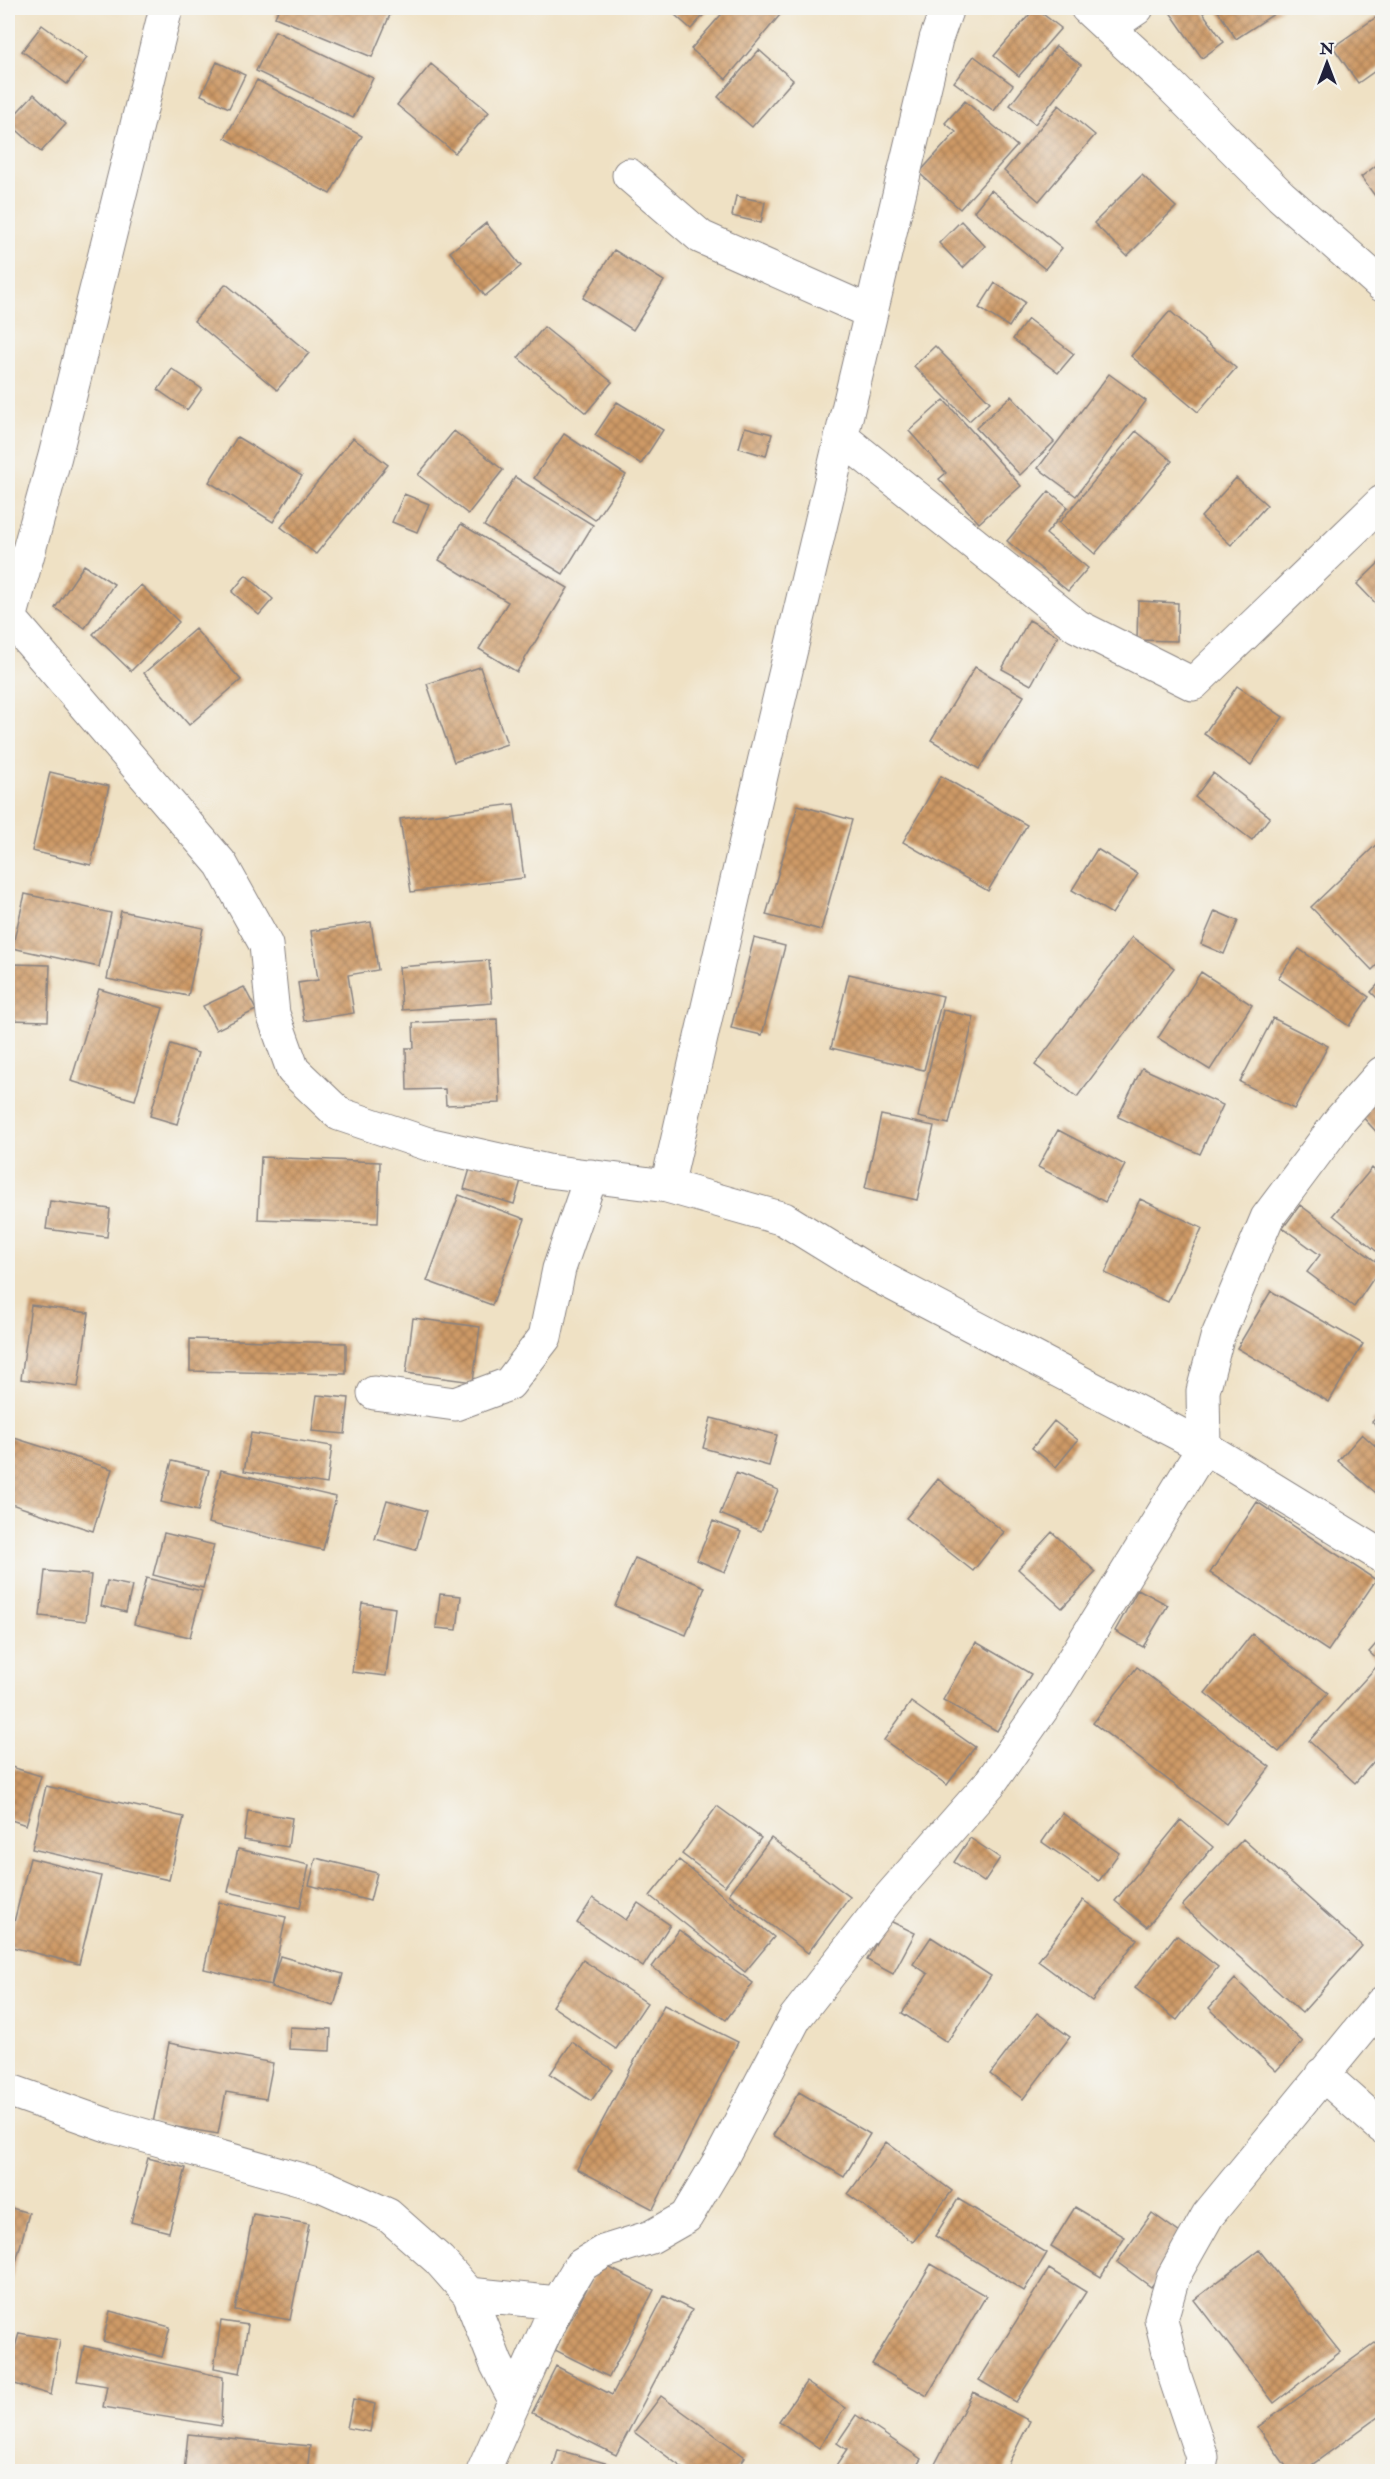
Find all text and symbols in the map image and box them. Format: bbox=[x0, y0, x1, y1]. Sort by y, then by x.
north arrow bbox=[1297, 33, 1357, 93]
text: N bbox=[1319, 39, 1335, 59]

